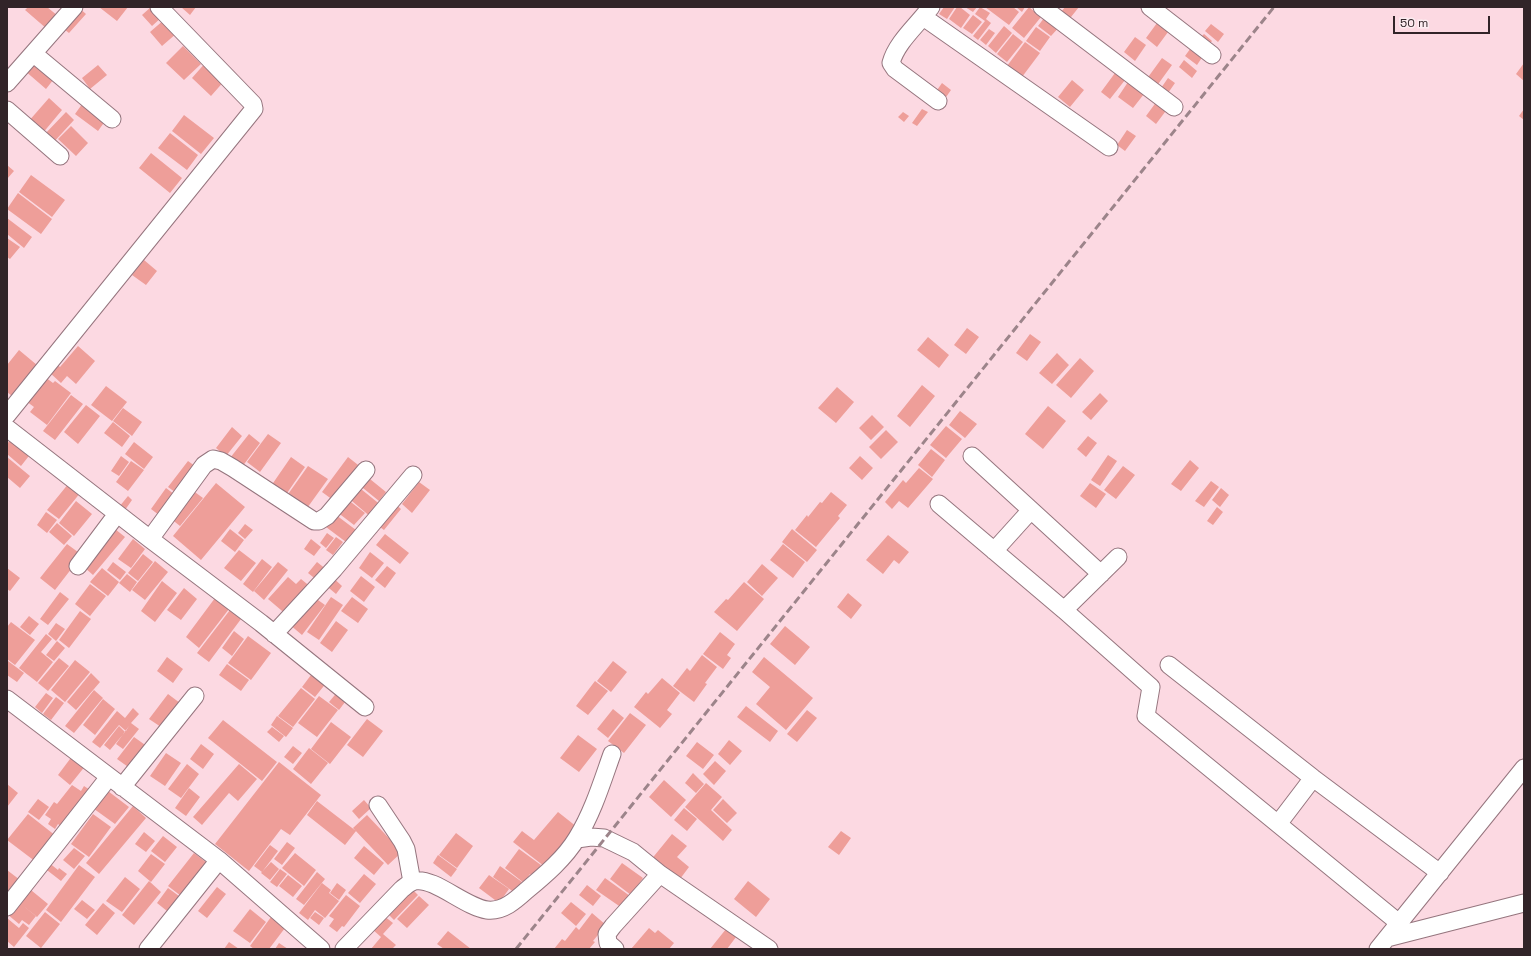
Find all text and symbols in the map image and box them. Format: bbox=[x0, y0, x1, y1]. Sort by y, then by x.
scale bar bbox=[1395, 8, 1492, 34]
text: 50 m bbox=[1400, 15, 1428, 31]

